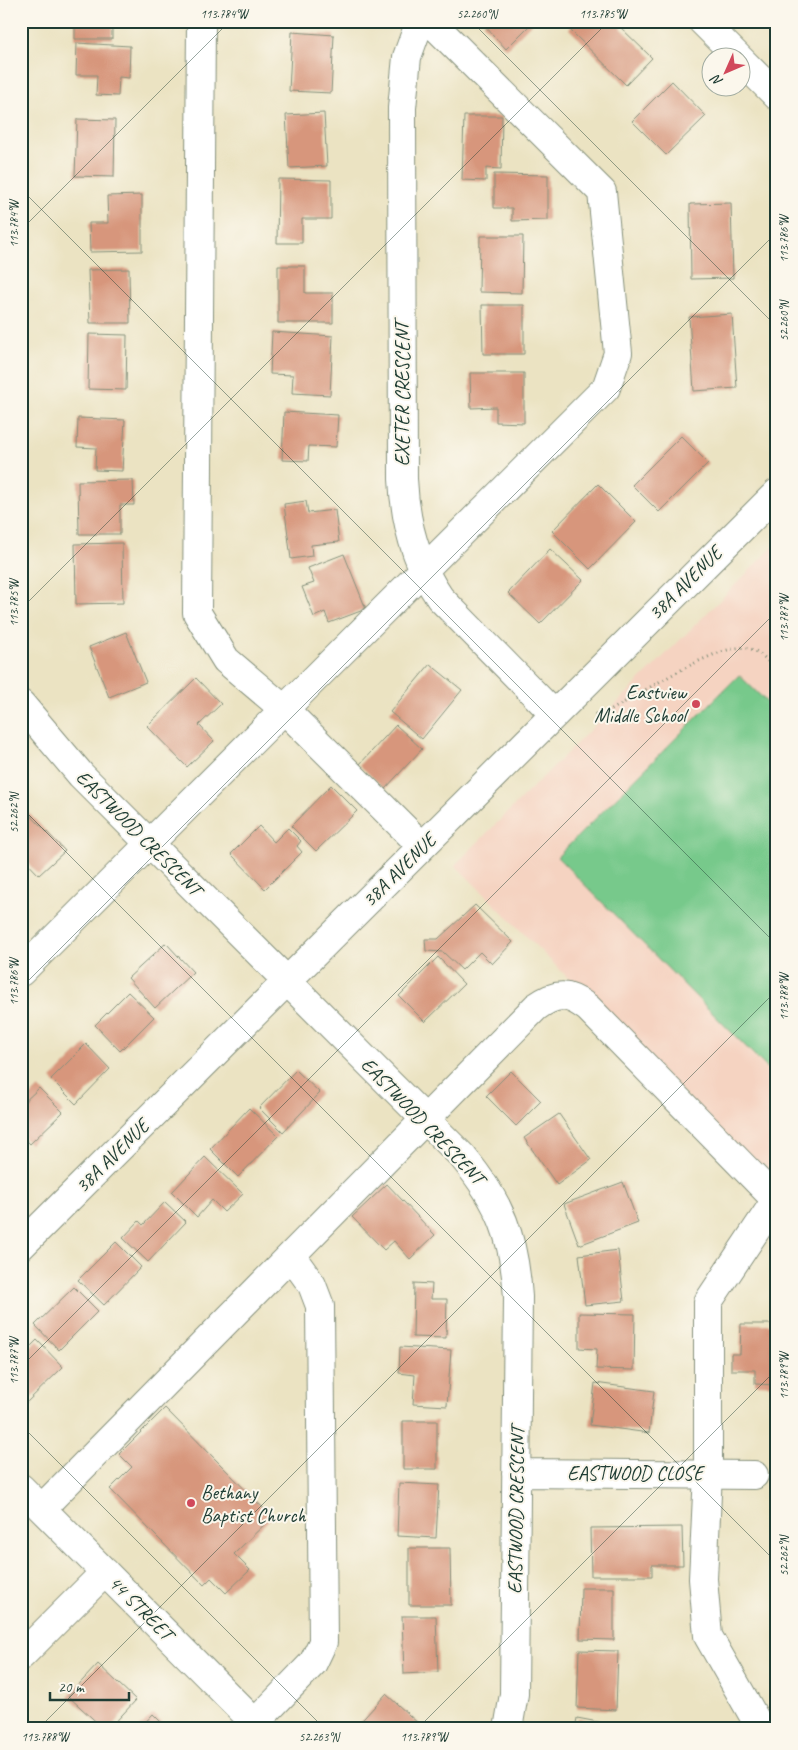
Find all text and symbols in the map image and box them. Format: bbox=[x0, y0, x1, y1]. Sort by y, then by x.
text: 113.784°W bbox=[201, 6, 250, 22]
text: 52.260°N bbox=[457, 6, 499, 22]
text: 113.785°W bbox=[580, 6, 629, 22]
north arrow bbox=[700, 48, 750, 98]
text: N bbox=[706, 70, 726, 90]
text: 113.784°W bbox=[6, 198, 22, 247]
text: 113.786°W bbox=[776, 213, 792, 262]
text: 52.260°N bbox=[776, 299, 792, 341]
street label: EXETER CRESCENT bbox=[390, 317, 415, 466]
street label: 38A AVENUE bbox=[643, 539, 729, 625]
text: 113.785°W bbox=[6, 577, 22, 626]
text: 113.787°W bbox=[776, 592, 792, 641]
place label: Eastview Middle School bbox=[594, 680, 690, 728]
marker: Eastview Middle School bbox=[690, 698, 702, 710]
street label: EASTWOOD CRESCENT bbox=[71, 765, 210, 904]
text: 52.262°N bbox=[6, 791, 22, 833]
street label: 38A AVENUE bbox=[357, 826, 443, 912]
text: 113.786°W bbox=[6, 956, 22, 1005]
text: 113.788°W bbox=[776, 971, 792, 1020]
street label: EASTWOOD CRESCENT bbox=[356, 1052, 493, 1193]
street label: 38A AVENUE bbox=[70, 1112, 156, 1198]
text: 113.787°W bbox=[6, 1335, 22, 1384]
text: 113.789°W bbox=[776, 1350, 792, 1399]
street label: EASTWOOD CRESCENT bbox=[502, 1422, 530, 1594]
street label: EASTWOOD CLOSE bbox=[567, 1461, 706, 1486]
place label: Bethany Baptist Church bbox=[201, 1480, 307, 1528]
marker: Bethany Baptist Church bbox=[185, 1497, 197, 1509]
text: 52.262°N bbox=[776, 1534, 792, 1576]
street label: 44 STREET bbox=[103, 1570, 181, 1648]
scale bar bbox=[50, 1670, 129, 1702]
text: 20 m bbox=[58, 1678, 85, 1697]
text: 113.788°W bbox=[22, 1729, 71, 1745]
text: 52.263°N bbox=[299, 1729, 341, 1745]
text: 113.789°W bbox=[401, 1729, 450, 1745]

